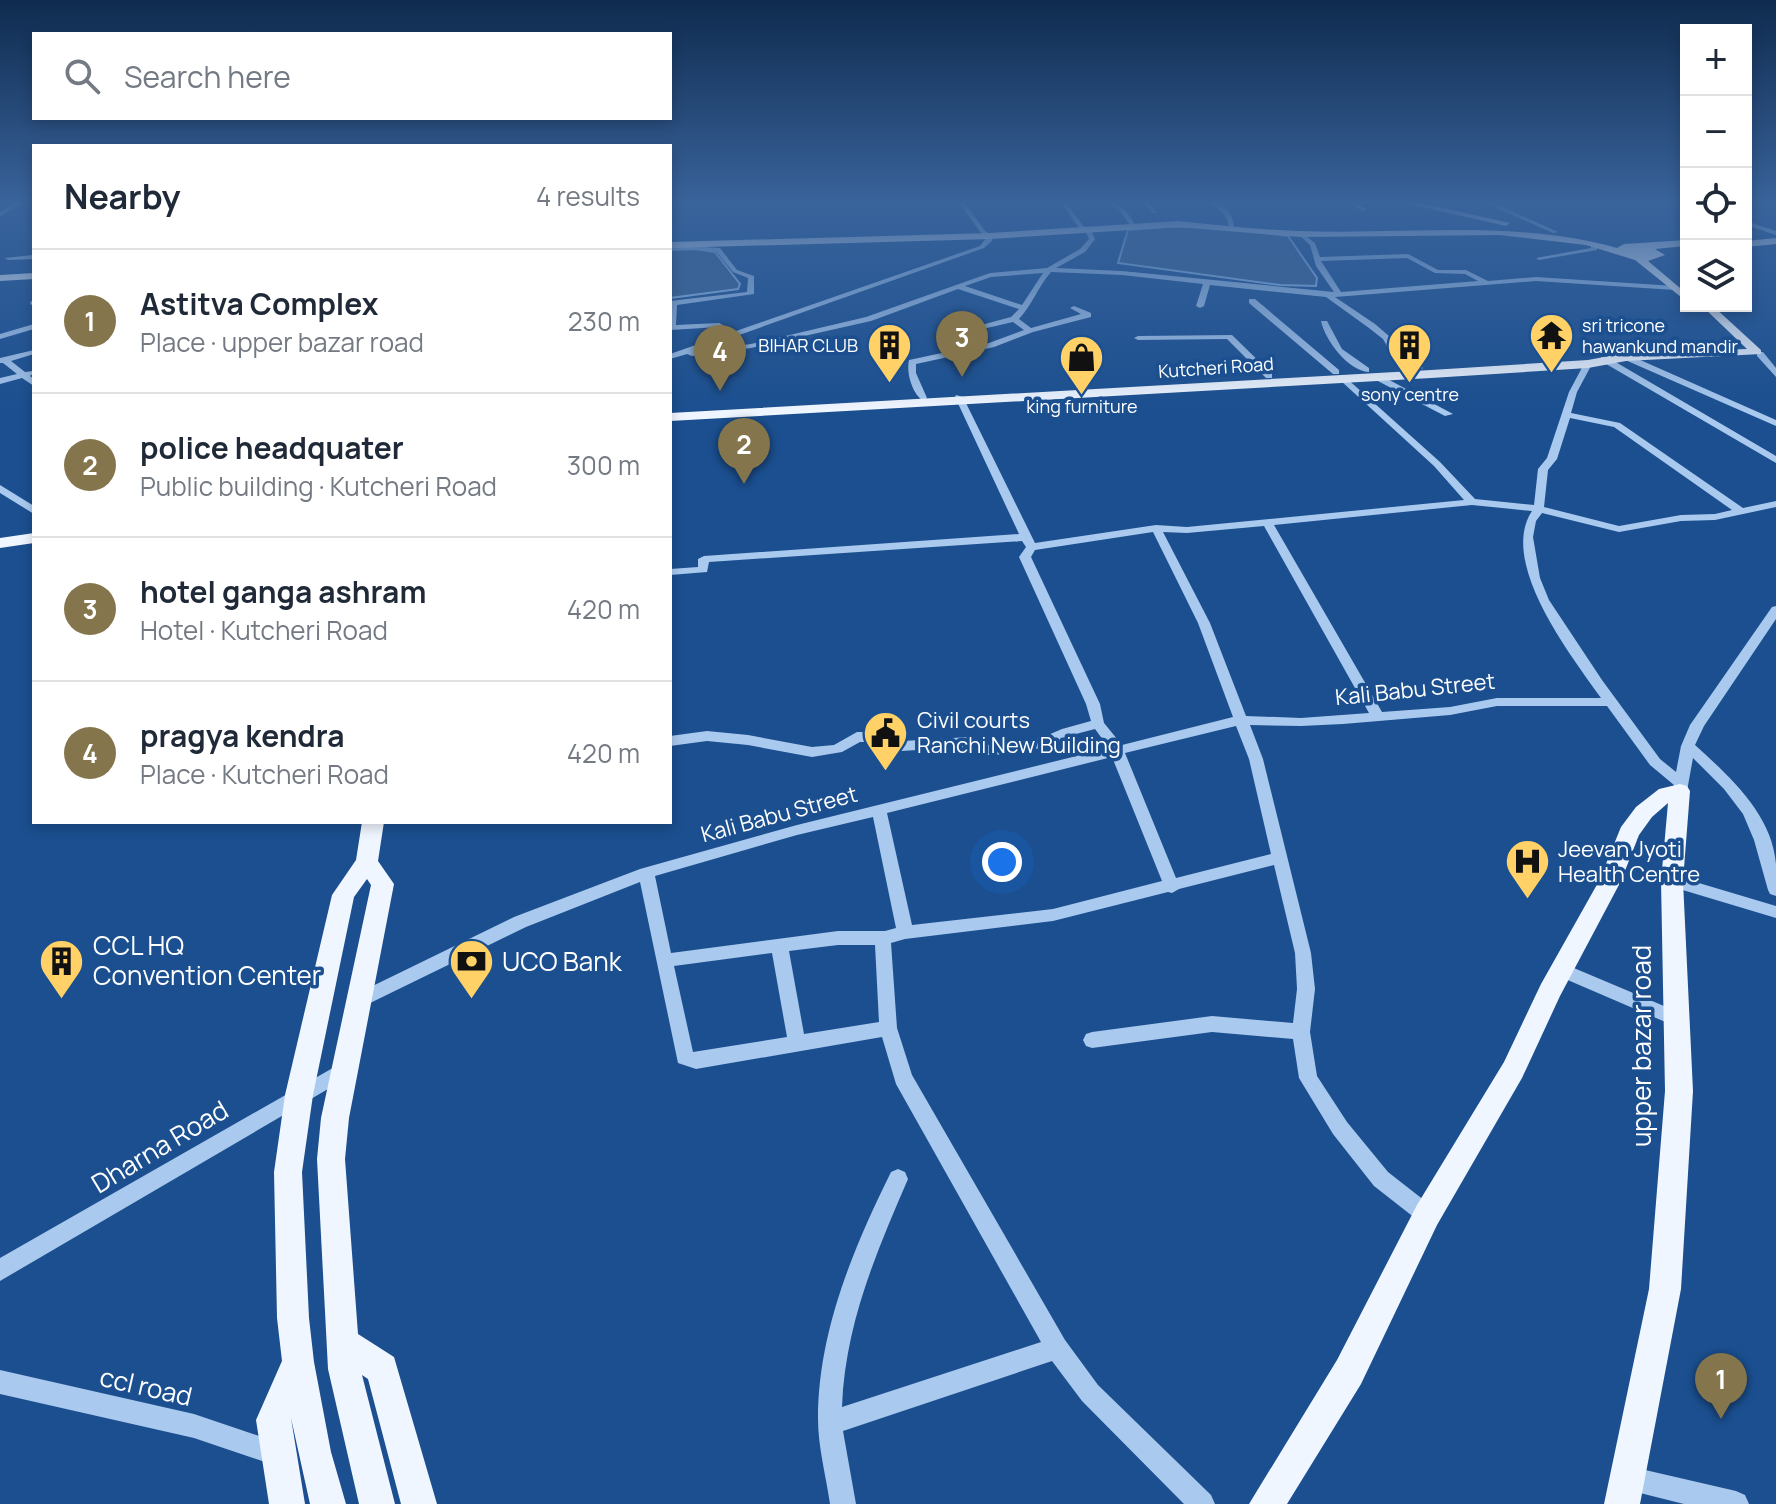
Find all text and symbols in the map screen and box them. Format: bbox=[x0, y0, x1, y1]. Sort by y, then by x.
map controls bbox=[1680, 24, 1752, 312]
button: + bbox=[1680, 24, 1752, 96]
search box bbox=[32, 32, 672, 120]
icon: search bbox=[60, 54, 104, 98]
text: Search here bbox=[124, 56, 291, 97]
button: − bbox=[1680, 96, 1752, 168]
button: locate bbox=[1680, 168, 1752, 240]
text: Nearby bbox=[64, 173, 180, 219]
text: 4 results bbox=[536, 178, 640, 214]
button: layers bbox=[1680, 240, 1752, 312]
text: Astitva Complex bbox=[140, 283, 378, 324]
text: 1 bbox=[84, 303, 96, 339]
text: 230 m bbox=[568, 303, 640, 339]
pin: 3 bbox=[936, 311, 988, 377]
temple icon: sri tricone hawankund mandir bbox=[1527, 312, 1575, 375]
place label: sri tricone hawankund mandir bbox=[1582, 313, 1739, 358]
building icon: sony centre bbox=[1386, 321, 1434, 384]
building icon: BIHAR CLUB bbox=[865, 322, 913, 385]
text: Place · upper bazar road bbox=[140, 324, 424, 360]
pin: 4 bbox=[694, 325, 746, 391]
place label: BIHAR CLUB bbox=[758, 333, 858, 357]
shop icon: king furniture bbox=[1058, 333, 1106, 396]
street label: Kutcheri Road bbox=[1157, 351, 1274, 383]
place label: sony centre bbox=[1361, 382, 1459, 406]
place label: king furniture bbox=[1026, 394, 1138, 418]
pin: 2 bbox=[718, 418, 770, 484]
text: police headquater bbox=[140, 427, 404, 468]
text: 2 bbox=[82, 447, 98, 483]
text: 300 m bbox=[567, 447, 640, 483]
text: Public building · Kutcheri Road bbox=[140, 468, 497, 504]
text: hotel ganga ashram bbox=[140, 571, 426, 612]
text: 3 bbox=[82, 591, 98, 627]
text: 420 m bbox=[567, 591, 640, 627]
text: Hotel · Kutcheri Road bbox=[140, 612, 388, 648]
street label: Kali Babu Street bbox=[1333, 666, 1497, 712]
place label: Civil courts Ranchi New Building bbox=[917, 705, 1121, 760]
public building icon: Civil courts Ranchi New Building bbox=[862, 709, 910, 772]
text: pragya kendra bbox=[140, 715, 345, 756]
text: 4 bbox=[82, 735, 98, 771]
text: 420 m bbox=[567, 735, 640, 771]
text: Place · Kutcheri Road bbox=[140, 756, 389, 792]
street label: Kali Babu Street bbox=[697, 779, 861, 849]
place label: Jeevan Jyoti Health Centre bbox=[1558, 834, 1700, 889]
hospital icon: Jeevan Jyoti Health Centre bbox=[1503, 838, 1551, 901]
your location bbox=[982, 842, 1022, 882]
place label: CCL HQ Convention Center bbox=[93, 927, 321, 993]
building icon: CCL HQ Convention Center bbox=[38, 937, 86, 1000]
bank icon: UCO Bank bbox=[447, 938, 495, 1001]
place label: UCO Bank bbox=[502, 943, 623, 979]
street label: upper bazar road bbox=[1623, 945, 1659, 1147]
street label: Dharna Road bbox=[84, 1091, 235, 1201]
pin: 1 bbox=[1695, 1353, 1747, 1419]
street label: ccl road bbox=[97, 1358, 196, 1414]

